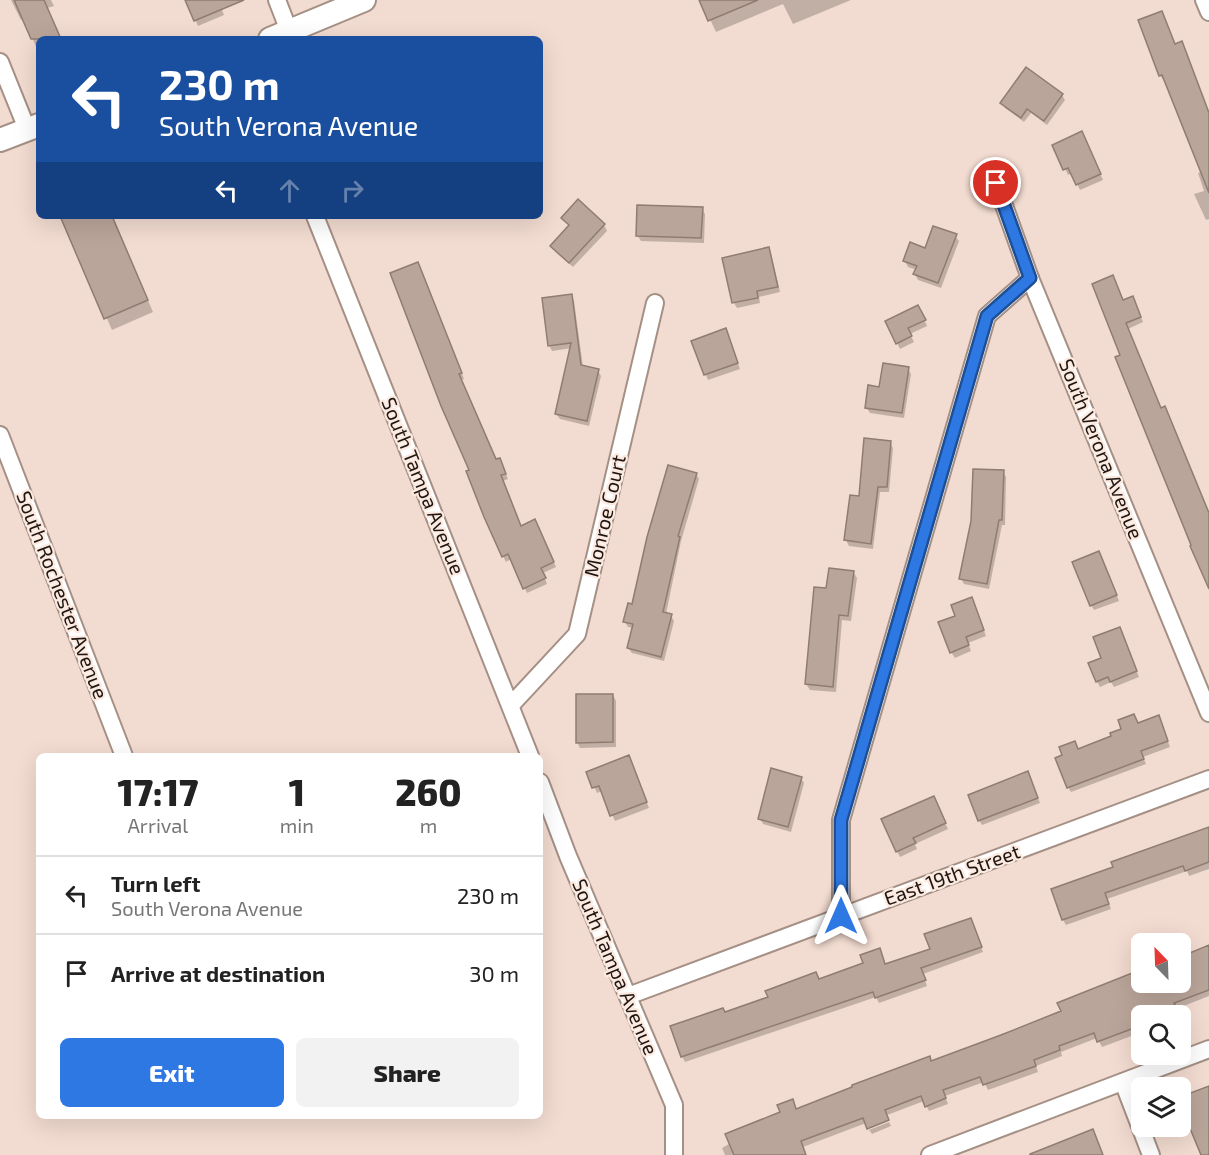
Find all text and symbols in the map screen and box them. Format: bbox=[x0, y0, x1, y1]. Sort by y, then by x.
text: 230 m bbox=[159, 58, 280, 108]
icon: left bbox=[60, 60, 138, 138]
text: South Verona Avenue bbox=[159, 109, 418, 141]
pin bbox=[970, 157, 1021, 208]
icon: arrive bbox=[979, 166, 1012, 199]
icon: left bbox=[210, 174, 243, 207]
icon: ahead bbox=[273, 174, 306, 207]
icon: right bbox=[336, 174, 369, 207]
street label: South Verona Avenue bbox=[1055, 355, 1149, 542]
street label: South Tampa Avenue bbox=[377, 393, 470, 578]
street label: Monroe Court bbox=[578, 452, 630, 579]
street label: South Rochester Avenue bbox=[12, 487, 114, 702]
text: 17:17 bbox=[118, 770, 198, 813]
text: 1 bbox=[289, 770, 305, 813]
text: 260 bbox=[395, 770, 461, 813]
text: Arrival bbox=[127, 813, 188, 837]
text: min bbox=[280, 813, 314, 837]
text: m bbox=[420, 813, 437, 837]
street label: East 19th Street bbox=[880, 838, 1023, 910]
text: Turn left bbox=[111, 870, 200, 896]
street label: South Tampa Avenue bbox=[568, 875, 664, 1058]
icon: left bbox=[60, 879, 93, 912]
text: 230 m bbox=[457, 882, 519, 908]
position arrow bbox=[809, 884, 873, 948]
text: South Verona Avenue bbox=[111, 896, 303, 920]
north arrow bbox=[1131, 933, 1191, 993]
map controls bbox=[1131, 933, 1191, 1137]
icon: arrive bbox=[60, 957, 93, 990]
text: Arrive at destination bbox=[111, 960, 325, 986]
text: 30 m bbox=[469, 960, 519, 986]
button: search bbox=[1131, 1005, 1191, 1065]
button: Exit bbox=[60, 1038, 284, 1107]
button: Share bbox=[296, 1038, 519, 1107]
button: layers bbox=[1131, 1077, 1191, 1137]

